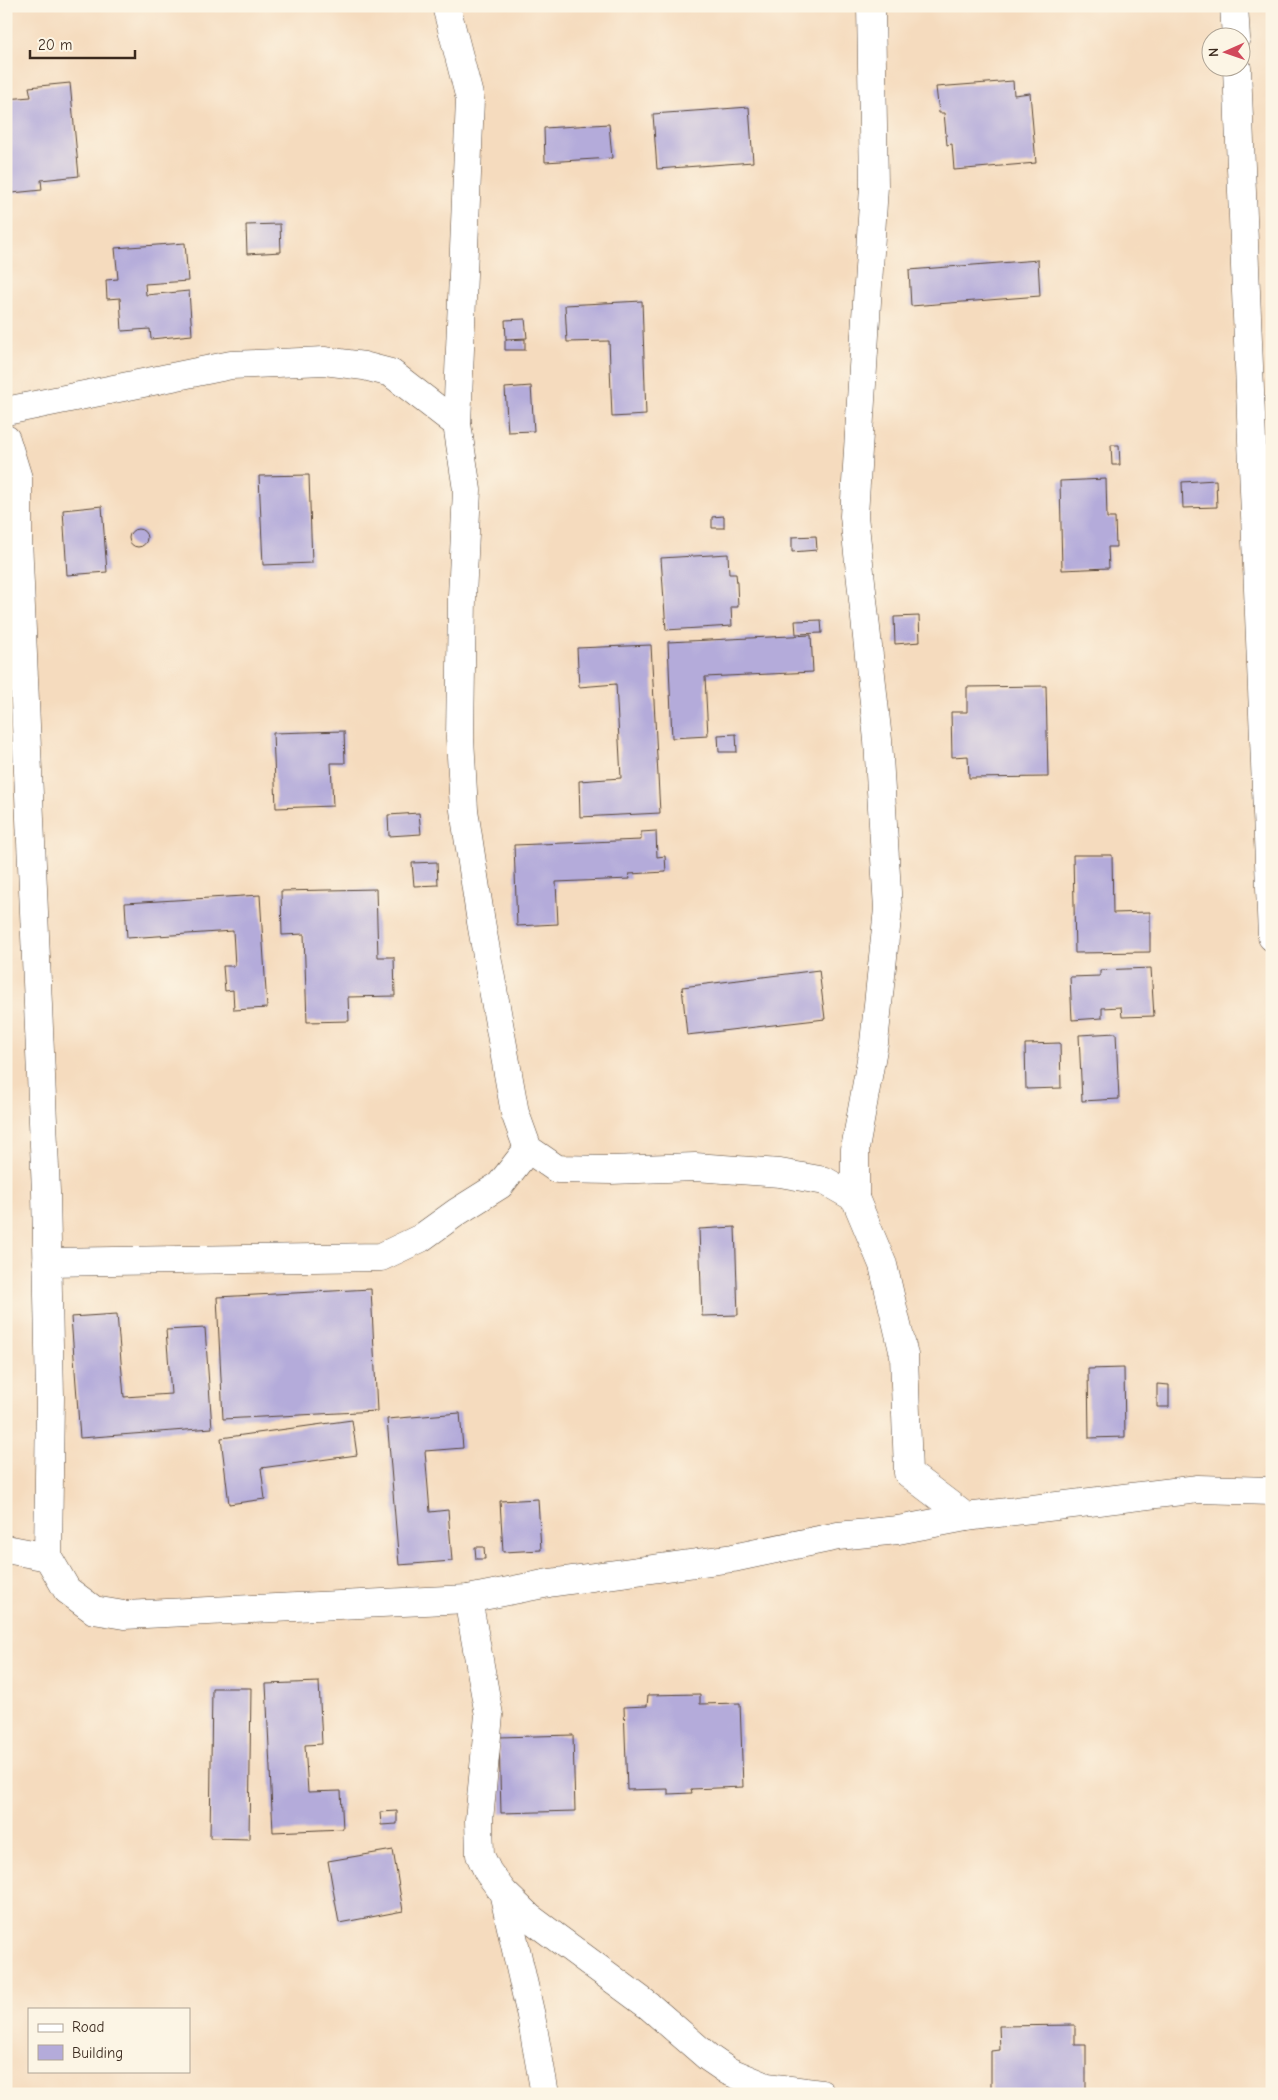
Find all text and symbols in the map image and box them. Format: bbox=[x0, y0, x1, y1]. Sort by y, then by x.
scale bar bbox=[30, 28, 135, 60]
north arrow bbox=[1200, 28, 1250, 78]
text: 20 m bbox=[38, 36, 72, 54]
text: N bbox=[1205, 48, 1222, 57]
legend bbox=[28, 2008, 190, 2072]
text: Road bbox=[72, 2018, 104, 2036]
text: Building bbox=[72, 2044, 123, 2062]

